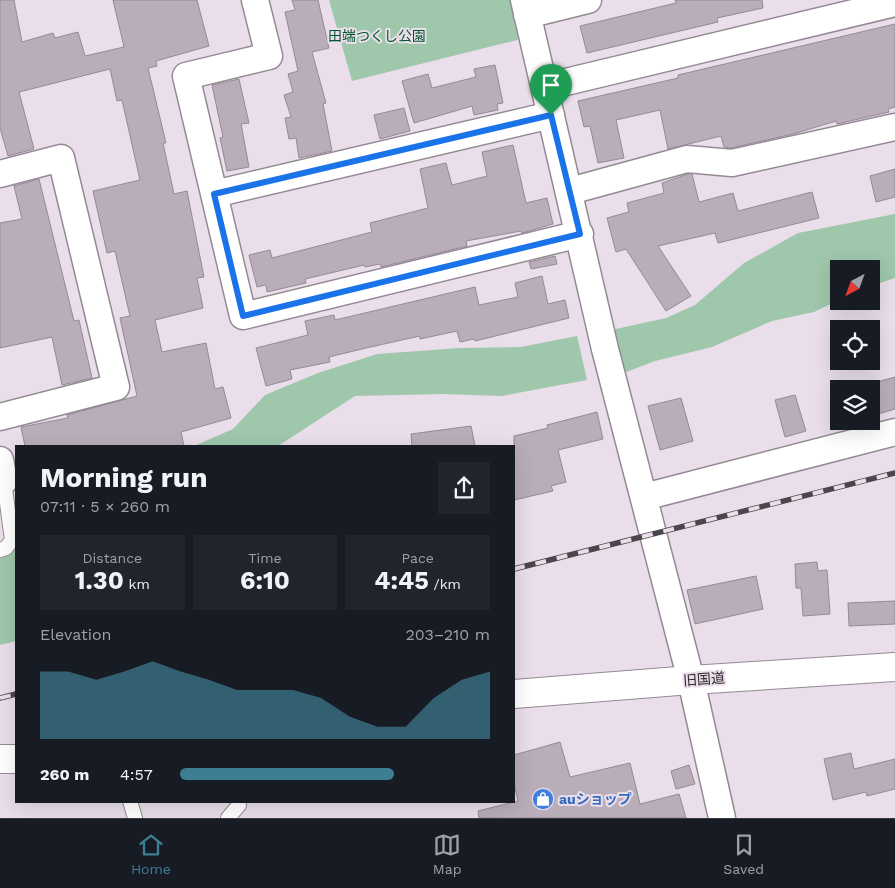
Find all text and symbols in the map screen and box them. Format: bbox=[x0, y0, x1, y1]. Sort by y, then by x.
park label: 田端つくし公園 bbox=[328, 28, 426, 44]
pin bbox=[530, 64, 572, 115]
icon: arrive bbox=[537, 71, 565, 99]
north arrow bbox=[830, 260, 880, 310]
map controls bbox=[830, 260, 880, 430]
button: locate bbox=[830, 320, 880, 370]
button: layers bbox=[830, 380, 880, 430]
text: Morning run bbox=[40, 461, 208, 494]
button: share bbox=[438, 462, 490, 514]
text: 07:11 · 5 × 260 m bbox=[40, 497, 170, 516]
text: Distance bbox=[83, 550, 142, 566]
text: Time bbox=[248, 550, 282, 566]
text: Pace bbox=[401, 550, 434, 566]
text: 1.30 bbox=[75, 566, 124, 595]
text: 6:10 bbox=[240, 566, 290, 595]
text: 4:45 bbox=[374, 566, 429, 595]
text: km bbox=[124, 576, 150, 592]
text: /km bbox=[429, 576, 461, 592]
text: Elevation bbox=[40, 625, 111, 644]
text: 203–210 m bbox=[406, 625, 490, 644]
street label: 旧国道 bbox=[682, 670, 726, 688]
text: 260 m bbox=[40, 765, 89, 784]
text: 4:57 bbox=[120, 765, 153, 784]
shop icon: auショップ bbox=[531, 787, 555, 811]
place label: auショップ bbox=[559, 791, 632, 807]
tab: Home bbox=[131, 831, 171, 877]
tab: Map bbox=[433, 831, 461, 877]
tab: Saved bbox=[723, 831, 764, 877]

